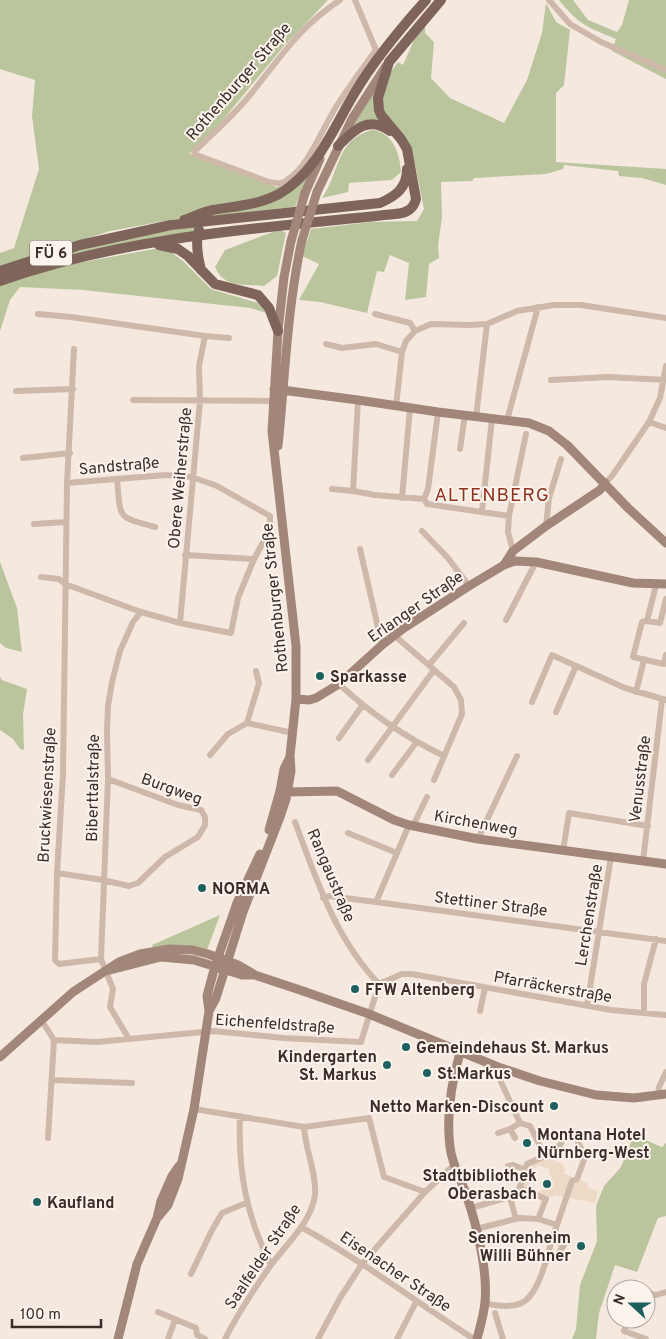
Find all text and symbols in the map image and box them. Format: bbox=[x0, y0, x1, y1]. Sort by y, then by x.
street label: Rothenburger Straße bbox=[183, 19, 296, 145]
road number: FÜ 6 bbox=[30, 240, 72, 266]
street label: Obere Weiherstraße bbox=[165, 407, 197, 550]
street label: Sandstraße bbox=[78, 454, 160, 480]
district label: ALTENBERG bbox=[434, 484, 550, 508]
street label: Rothenburger Straße bbox=[258, 522, 294, 673]
street label: Erlanger Straße bbox=[365, 567, 468, 648]
place label: Sparkasse bbox=[330, 668, 407, 688]
marker: Sparkasse bbox=[314, 670, 326, 682]
street label: Bruckwiesenstraße bbox=[34, 727, 62, 863]
street label: Biberttalstraße bbox=[83, 734, 105, 842]
street label: Venusstraße bbox=[626, 734, 656, 824]
street label: Burgweg bbox=[138, 770, 205, 810]
street label: Kirchenweg bbox=[432, 807, 519, 841]
street label: Rangaustraße bbox=[302, 826, 359, 925]
street label: Lerchenstraße bbox=[572, 863, 608, 968]
place label: NORMA bbox=[212, 880, 270, 900]
marker: NORMA bbox=[196, 882, 208, 894]
street label: Stettiner Straße bbox=[433, 888, 549, 922]
street label: Pfarräckerstraße bbox=[492, 968, 613, 1008]
place label: FFW Altenberg bbox=[365, 981, 475, 1001]
marker: FFW Altenberg bbox=[349, 983, 361, 995]
street label: Eichenfeldstraße bbox=[214, 1011, 335, 1039]
place label: Gemeindehaus St. Markus bbox=[416, 1039, 609, 1059]
marker: Gemeindehaus St. Markus bbox=[400, 1041, 412, 1053]
place label: Kindergarten St. Markus bbox=[278, 1048, 377, 1086]
marker: Kindergarten St. Markus bbox=[381, 1059, 393, 1071]
place label: St.Markus bbox=[437, 1065, 511, 1085]
marker: St.Markus bbox=[421, 1067, 433, 1079]
place label: Netto Marken-Discount bbox=[370, 1098, 544, 1118]
marker: Netto Marken-Discount bbox=[548, 1100, 560, 1112]
place label: Montana Hotel Nürnberg-West bbox=[537, 1126, 650, 1164]
marker: Montana Hotel Nürnberg-West bbox=[521, 1137, 533, 1149]
place label: Stadtbibliothek Oberasbach bbox=[423, 1167, 537, 1205]
marker: Stadtbibliothek Oberasbach bbox=[541, 1178, 553, 1190]
place label: Kaufland bbox=[47, 1194, 115, 1214]
marker: Kaufland bbox=[31, 1196, 43, 1208]
street label: Saalfelder Straße bbox=[221, 1201, 306, 1314]
street label: Eisenacher Straße bbox=[335, 1228, 454, 1317]
place label: Seniorenheim Willi Bühner bbox=[468, 1229, 571, 1267]
marker: Seniorenheim Willi Bühner bbox=[575, 1240, 587, 1252]
north arrow bbox=[606, 1279, 656, 1329]
text: N bbox=[611, 1292, 630, 1308]
scale bar bbox=[12, 1296, 101, 1328]
text: 100 m bbox=[20, 1306, 61, 1325]

